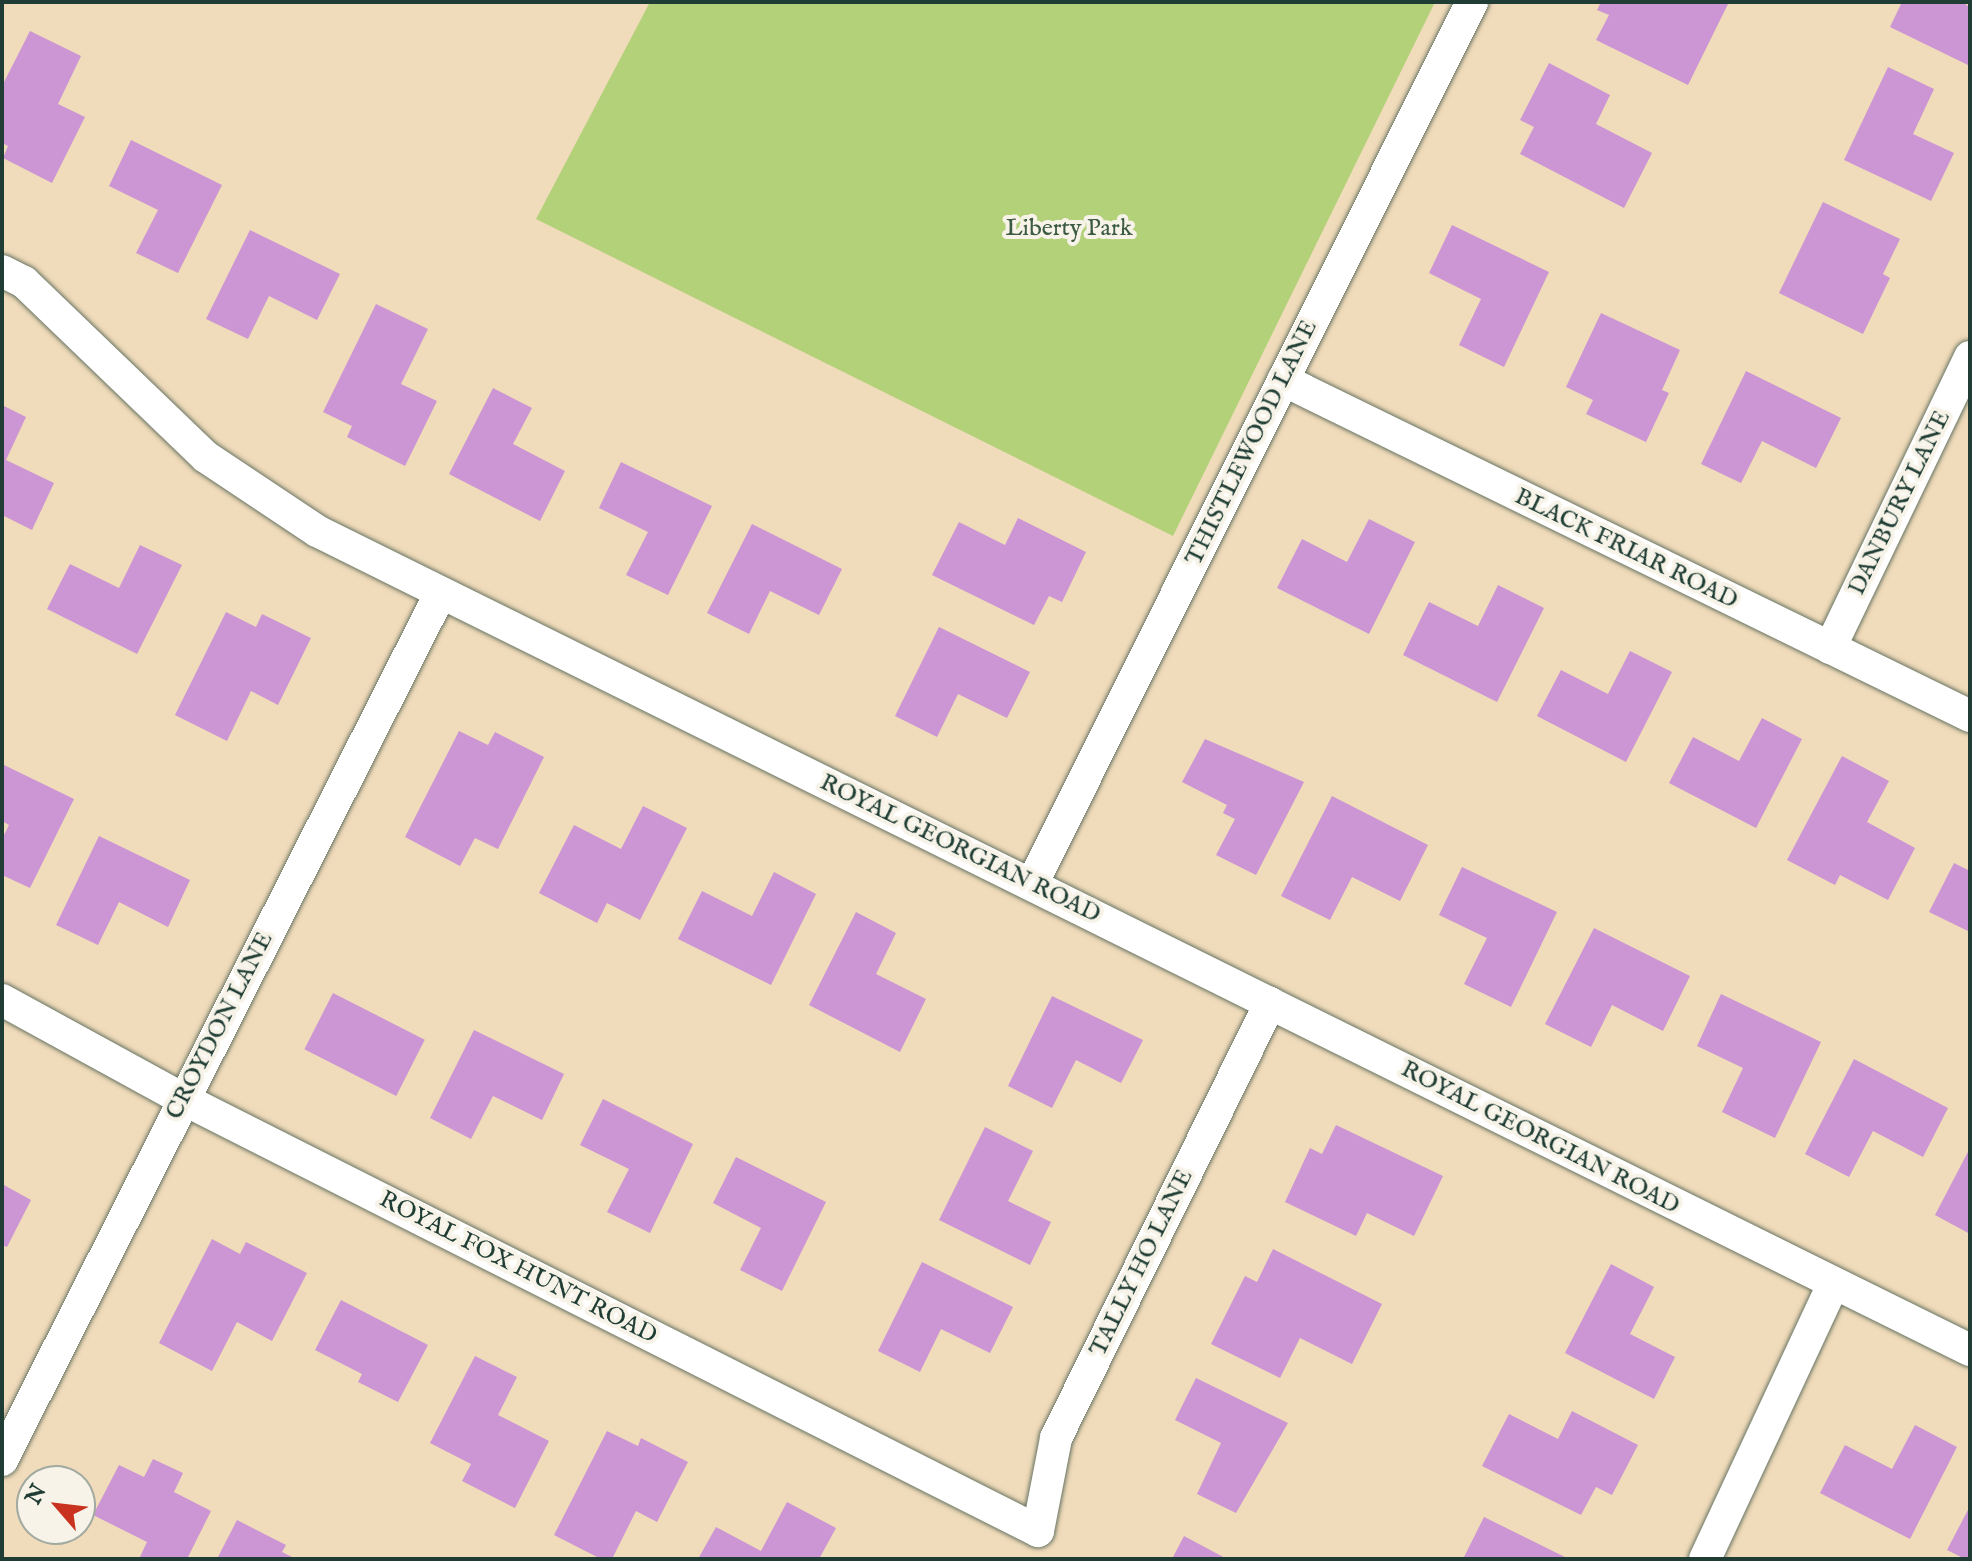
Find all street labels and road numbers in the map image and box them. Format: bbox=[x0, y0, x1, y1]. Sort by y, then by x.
street label: THISTLEWOOD LANE bbox=[1180, 316, 1324, 570]
street label: DANBURY LANE bbox=[1843, 406, 1957, 600]
street label: BLACK FRIAR ROAD bbox=[1510, 482, 1742, 616]
street label: ROYAL GEORGIAN ROAD bbox=[815, 768, 1105, 930]
street label: CROYDON LANE bbox=[160, 928, 280, 1124]
street label: ROYAL GEORGIAN ROAD bbox=[1396, 1055, 1684, 1221]
street label: TALLY HO LANE bbox=[1084, 1165, 1200, 1361]
street label: ROYAL FOX HUNT ROAD bbox=[374, 1185, 662, 1351]

